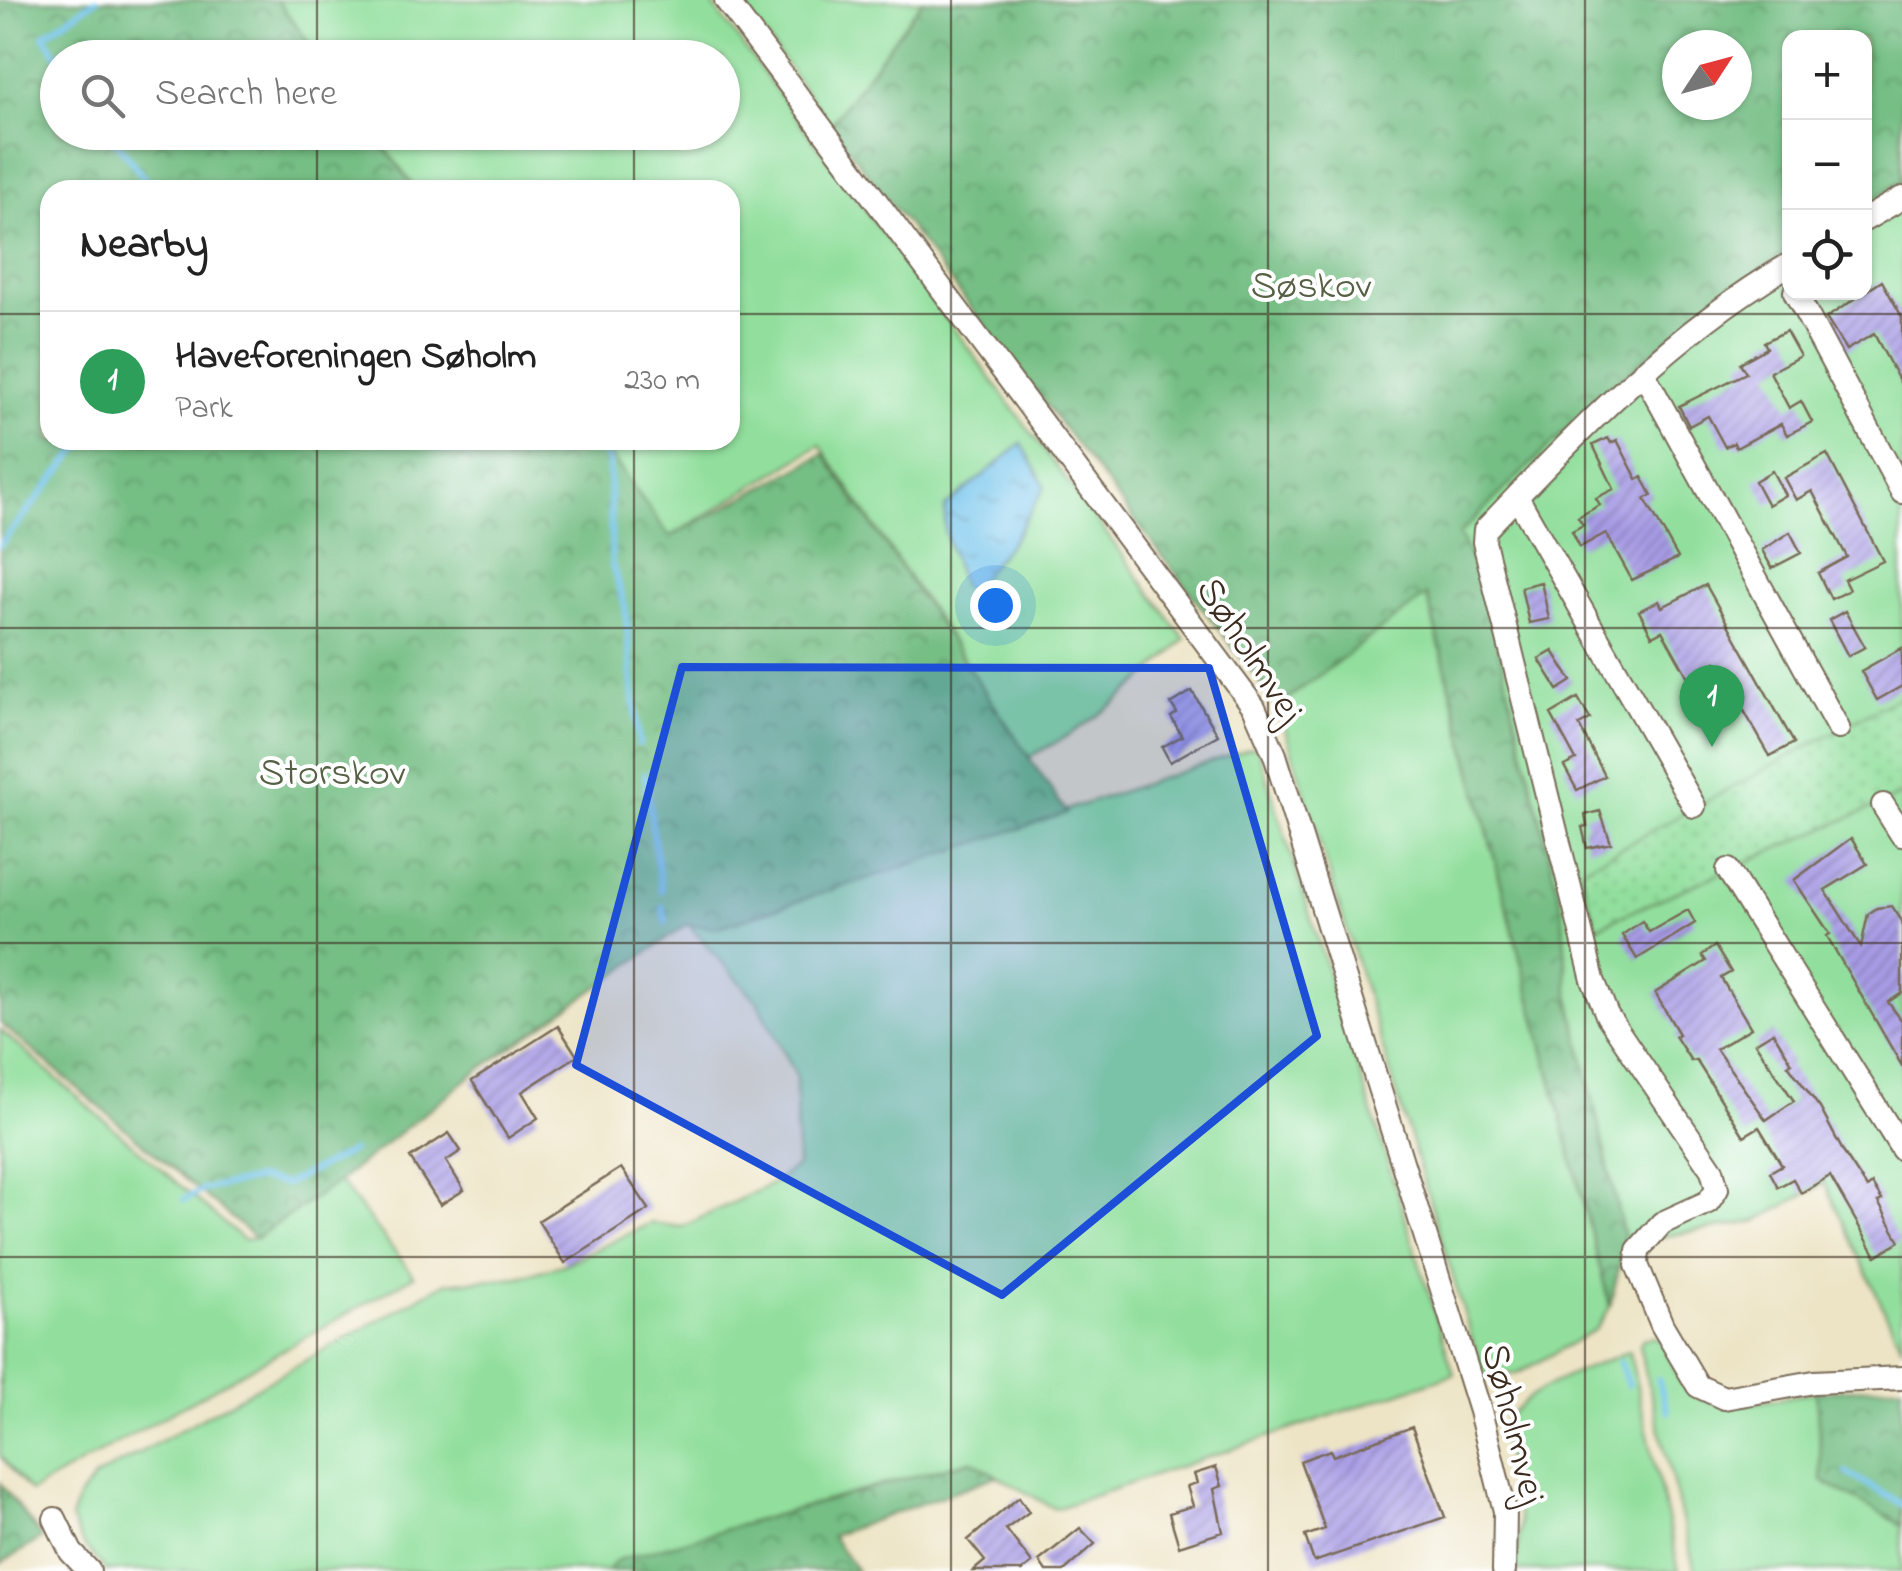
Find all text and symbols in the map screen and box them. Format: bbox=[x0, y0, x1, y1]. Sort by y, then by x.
north arrow bbox=[1662, 30, 1752, 120]
map controls bbox=[1782, 30, 1872, 300]
button: + bbox=[1782, 30, 1872, 120]
search box bbox=[40, 40, 740, 150]
text: Search here bbox=[155, 67, 337, 123]
icon: search bbox=[75, 68, 130, 123]
button: − bbox=[1782, 120, 1872, 210]
button: locate bbox=[1782, 210, 1872, 300]
text: Nearby bbox=[80, 215, 208, 276]
park label: Søskov bbox=[1251, 258, 1372, 317]
text: Haveforeningen Søholm bbox=[175, 330, 537, 386]
text: 1 bbox=[107, 358, 118, 405]
text: 230 m bbox=[624, 358, 700, 405]
text: Park bbox=[175, 386, 233, 433]
street label: Søholmvej bbox=[1179, 567, 1318, 737]
your location bbox=[970, 580, 1021, 631]
pin: 1 bbox=[1680, 664, 1744, 747]
park label: Storskov bbox=[259, 745, 406, 804]
street label: Søholmvej bbox=[1463, 1337, 1560, 1512]

